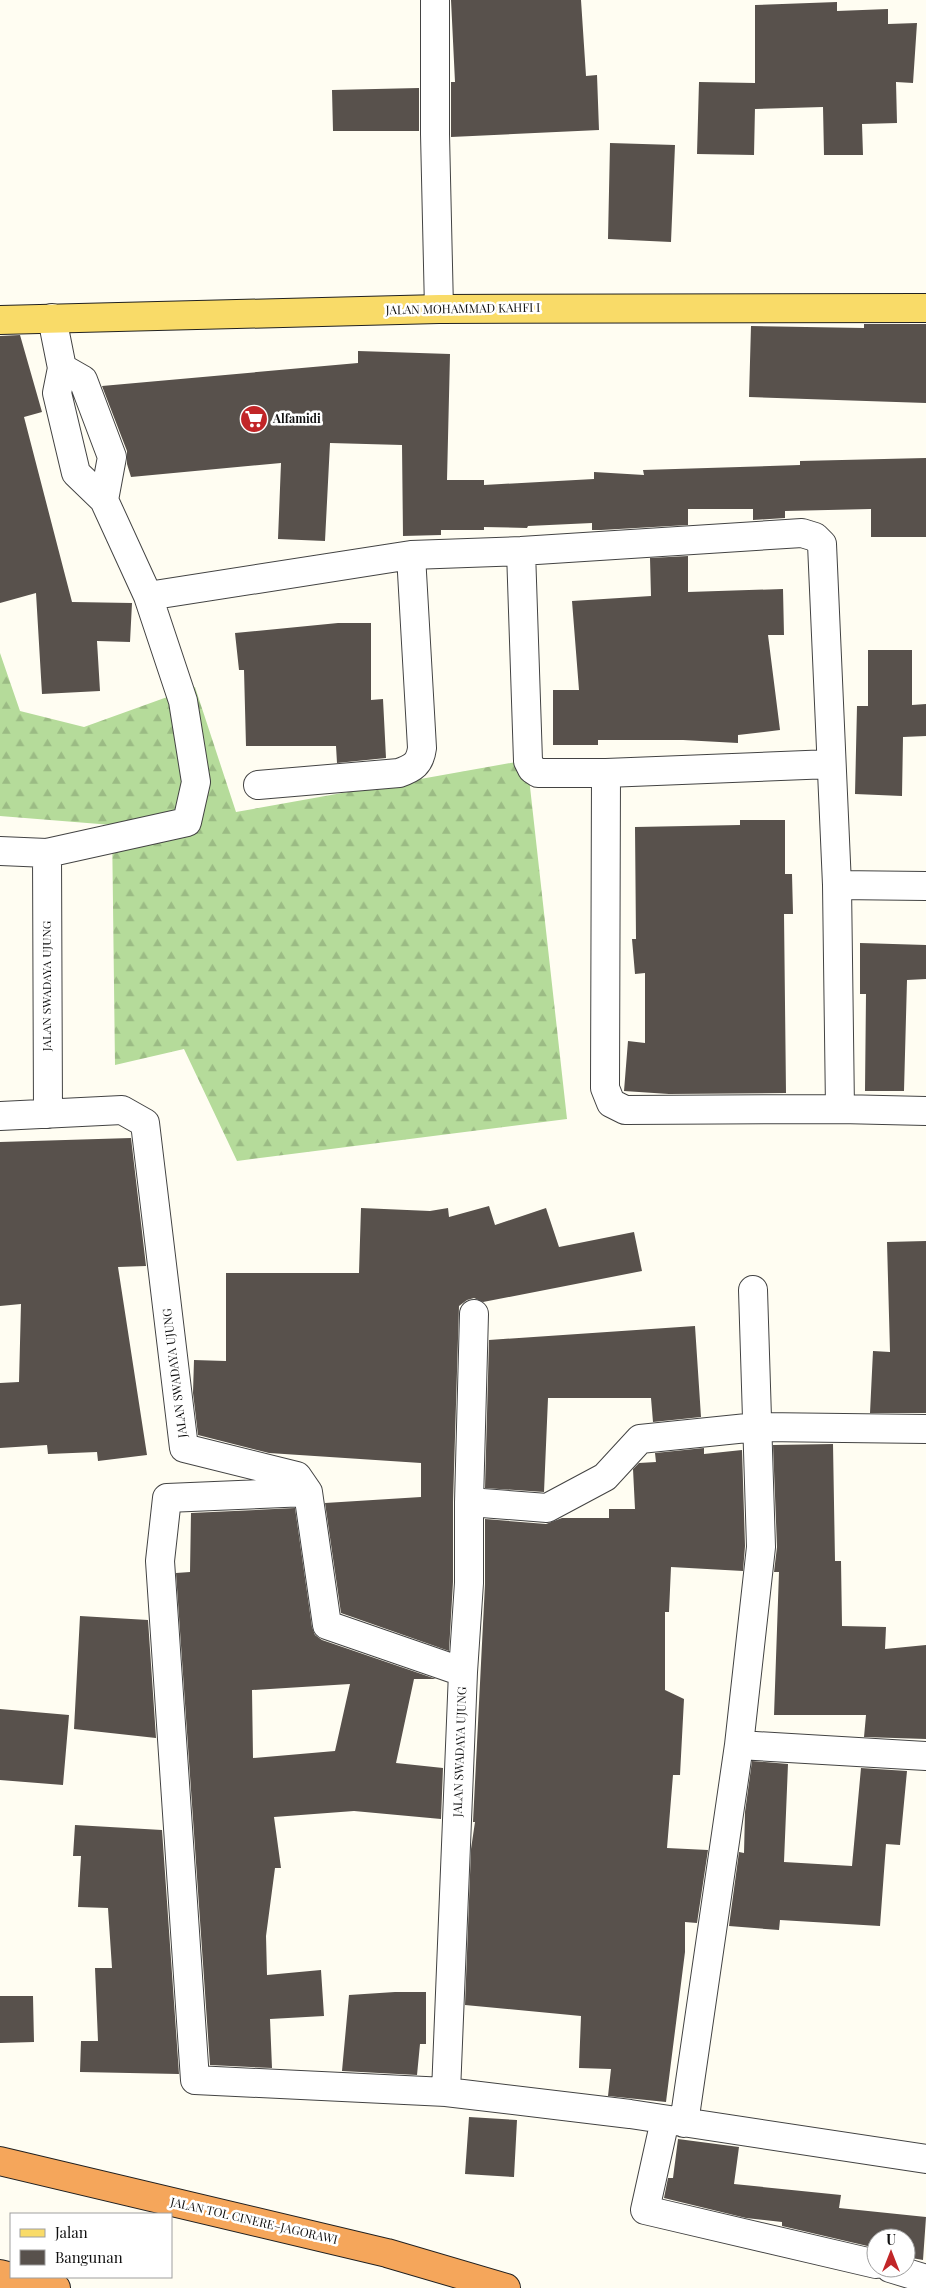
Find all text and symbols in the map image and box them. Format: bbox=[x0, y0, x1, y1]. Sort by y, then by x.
street label: JALAN MOHAMMAD KAHFI I bbox=[385, 299, 540, 317]
supermarket icon: Alfamidi bbox=[239, 404, 269, 434]
place label: Alfamidi bbox=[272, 410, 321, 426]
street label: JALAN SWADAYA UJUNG bbox=[38, 920, 54, 1052]
street label: JALAN SWADAYA UJUNG bbox=[158, 1307, 190, 1440]
street label: JALAN SWADAYA UJUNG bbox=[449, 1686, 469, 1818]
street label: JALAN TOL CINERE–JAGORAWI bbox=[168, 2193, 339, 2247]
legend bbox=[10, 2213, 172, 2278]
text: Jalan bbox=[54, 2222, 88, 2242]
north arrow bbox=[866, 2228, 916, 2278]
text: U bbox=[886, 2230, 896, 2249]
text: Bangunan bbox=[55, 2247, 123, 2267]

